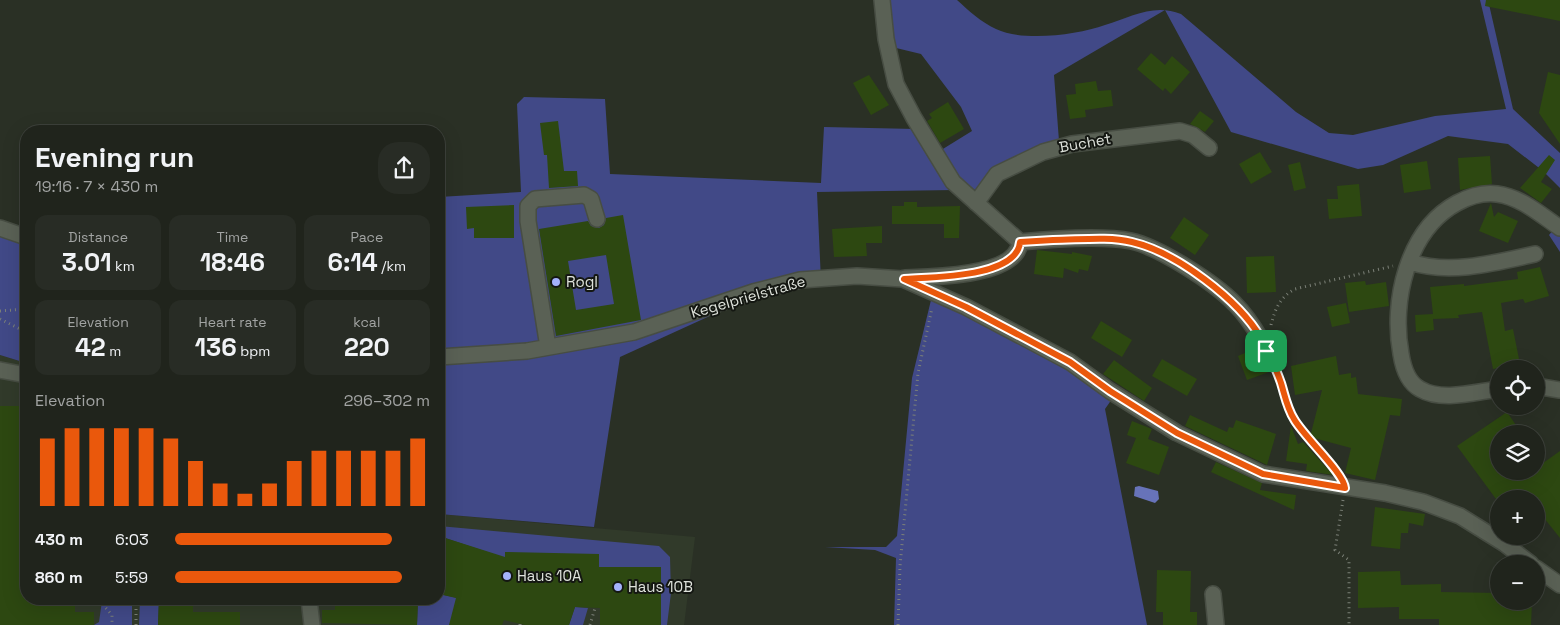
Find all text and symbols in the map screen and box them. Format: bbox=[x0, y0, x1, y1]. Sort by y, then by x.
street label: Buchet bbox=[1057, 129, 1113, 156]
text: Evening run bbox=[35, 139, 194, 175]
button: share bbox=[378, 142, 430, 194]
text: 19:16 · 7 × 430 m bbox=[35, 176, 158, 197]
text: Distance bbox=[68, 228, 128, 246]
text: Time bbox=[217, 228, 248, 246]
text: Pace bbox=[350, 228, 383, 246]
text: 3.01 bbox=[62, 246, 112, 278]
text: 18:46 bbox=[200, 246, 265, 278]
text: 6:14 bbox=[328, 246, 378, 278]
text: km bbox=[112, 257, 135, 275]
text: /km bbox=[378, 257, 406, 275]
street label: Kegelprielstraße bbox=[688, 271, 808, 322]
place label: Rogl bbox=[566, 272, 598, 291]
marker: Rogl bbox=[550, 276, 562, 288]
text: Elevation bbox=[67, 313, 129, 331]
text: Heart rate bbox=[199, 313, 266, 331]
text: kcal bbox=[353, 313, 380, 331]
pin bbox=[1245, 330, 1287, 372]
text: 42 bbox=[75, 331, 106, 363]
text: 136 bbox=[195, 331, 237, 363]
text: 220 bbox=[344, 331, 390, 363]
icon: arrive bbox=[1252, 337, 1280, 365]
text: m bbox=[106, 342, 121, 360]
text: bpm bbox=[237, 342, 270, 360]
map controls bbox=[1490, 360, 1545, 610]
button: locate bbox=[1490, 360, 1545, 415]
text: Elevation bbox=[35, 390, 105, 411]
text: 296–302 m bbox=[344, 390, 430, 411]
button: layers bbox=[1490, 425, 1545, 480]
button: + bbox=[1490, 490, 1545, 545]
text: 430 m bbox=[35, 529, 83, 550]
text: 6:03 bbox=[115, 529, 149, 550]
button: − bbox=[1490, 555, 1545, 610]
place label: Haus 10A bbox=[517, 566, 582, 585]
text: 860 m bbox=[35, 567, 83, 588]
text: 5:59 bbox=[115, 567, 148, 588]
marker: Haus 10A bbox=[501, 570, 513, 582]
place label: Haus 10B bbox=[628, 577, 693, 596]
marker: Haus 10B bbox=[612, 581, 624, 593]

